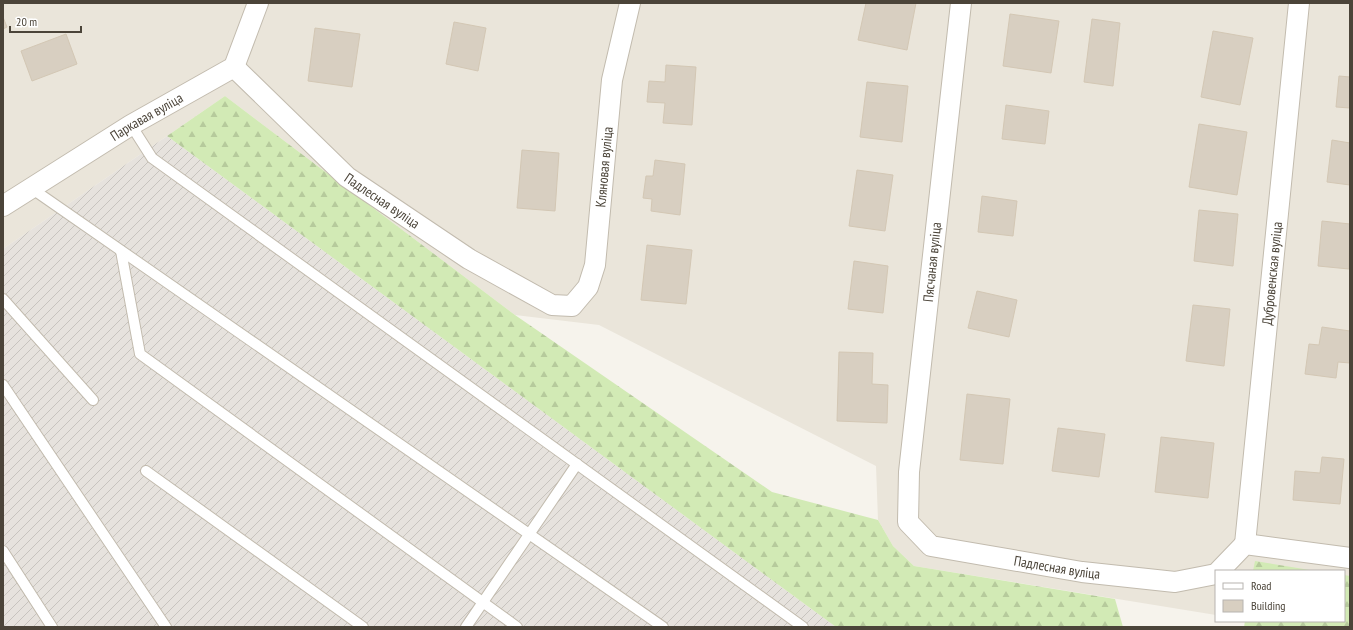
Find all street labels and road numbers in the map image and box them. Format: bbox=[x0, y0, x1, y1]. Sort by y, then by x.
street label: Паркавая вуліца bbox=[107, 89, 186, 145]
street label: Кляновая вуліца bbox=[591, 126, 617, 208]
street label: Падлесная вуліца bbox=[341, 169, 423, 232]
street label: Пясчаная вуліца bbox=[919, 221, 945, 303]
street label: Дубровенская вуліца bbox=[1258, 221, 1286, 326]
street label: Падлесная вуліца bbox=[1013, 551, 1101, 583]

